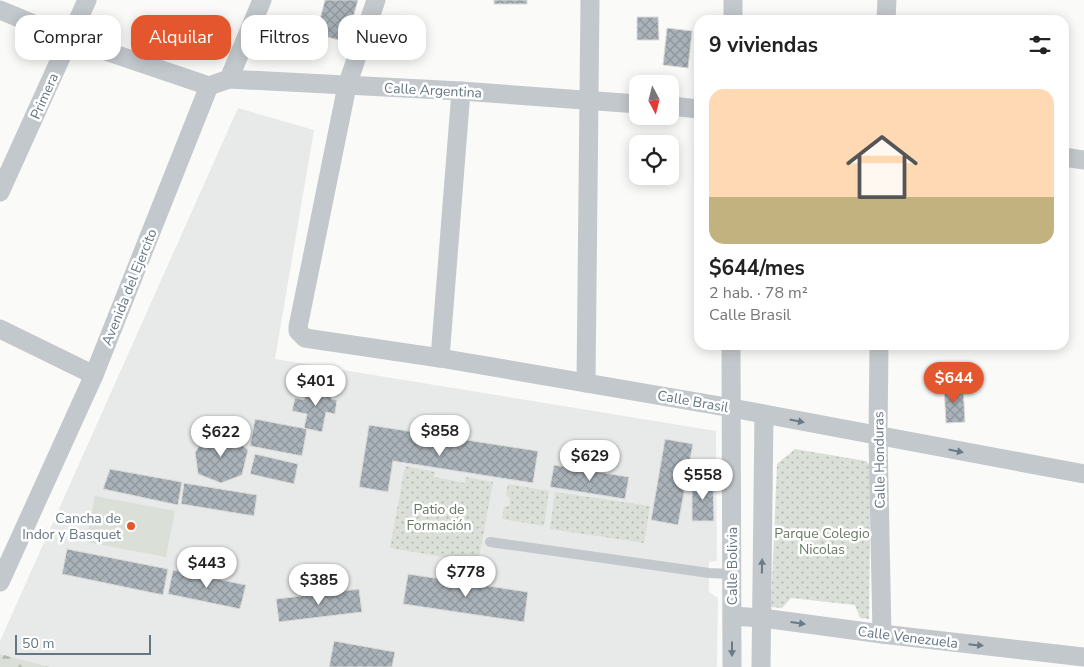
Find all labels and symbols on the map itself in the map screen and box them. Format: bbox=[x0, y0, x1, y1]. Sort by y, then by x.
street label: Primera bbox=[26, 70, 63, 122]
north arrow bbox=[629, 75, 679, 125]
street label: Calle Argentina bbox=[383, 78, 482, 103]
street label: Avenida del Ejercito bbox=[97, 226, 162, 348]
pin: $644 bbox=[924, 362, 984, 404]
pin: $401 bbox=[286, 364, 346, 407]
street label: Calle Brasil bbox=[656, 386, 731, 417]
street label: Calle Honduras bbox=[869, 411, 890, 509]
pin: $858 bbox=[410, 414, 470, 457]
pin: $622 bbox=[191, 416, 251, 458]
one-way arrow bbox=[789, 417, 805, 425]
pin: $629 bbox=[560, 440, 620, 482]
one-way arrow bbox=[949, 447, 965, 455]
pin: $558 bbox=[673, 458, 733, 501]
park label: Patio de Formación bbox=[406, 500, 472, 535]
place label: Cancha de Indor y Basquet bbox=[22, 509, 121, 544]
marker: Cancha de Indor y Basquet bbox=[125, 520, 137, 532]
park label: Parque Colegio Nicolas bbox=[774, 524, 870, 559]
street label: Calle Bolivia bbox=[723, 527, 742, 605]
pin: $443 bbox=[177, 546, 237, 589]
pin: $778 bbox=[436, 556, 496, 598]
one-way arrow bbox=[758, 558, 766, 574]
pin: $385 bbox=[289, 564, 349, 606]
one-way arrow bbox=[790, 619, 806, 627]
street label: Calle Venezuela bbox=[857, 622, 959, 653]
scale bar bbox=[15, 632, 151, 655]
one-way arrow bbox=[728, 641, 736, 657]
one-way arrow bbox=[969, 641, 985, 649]

